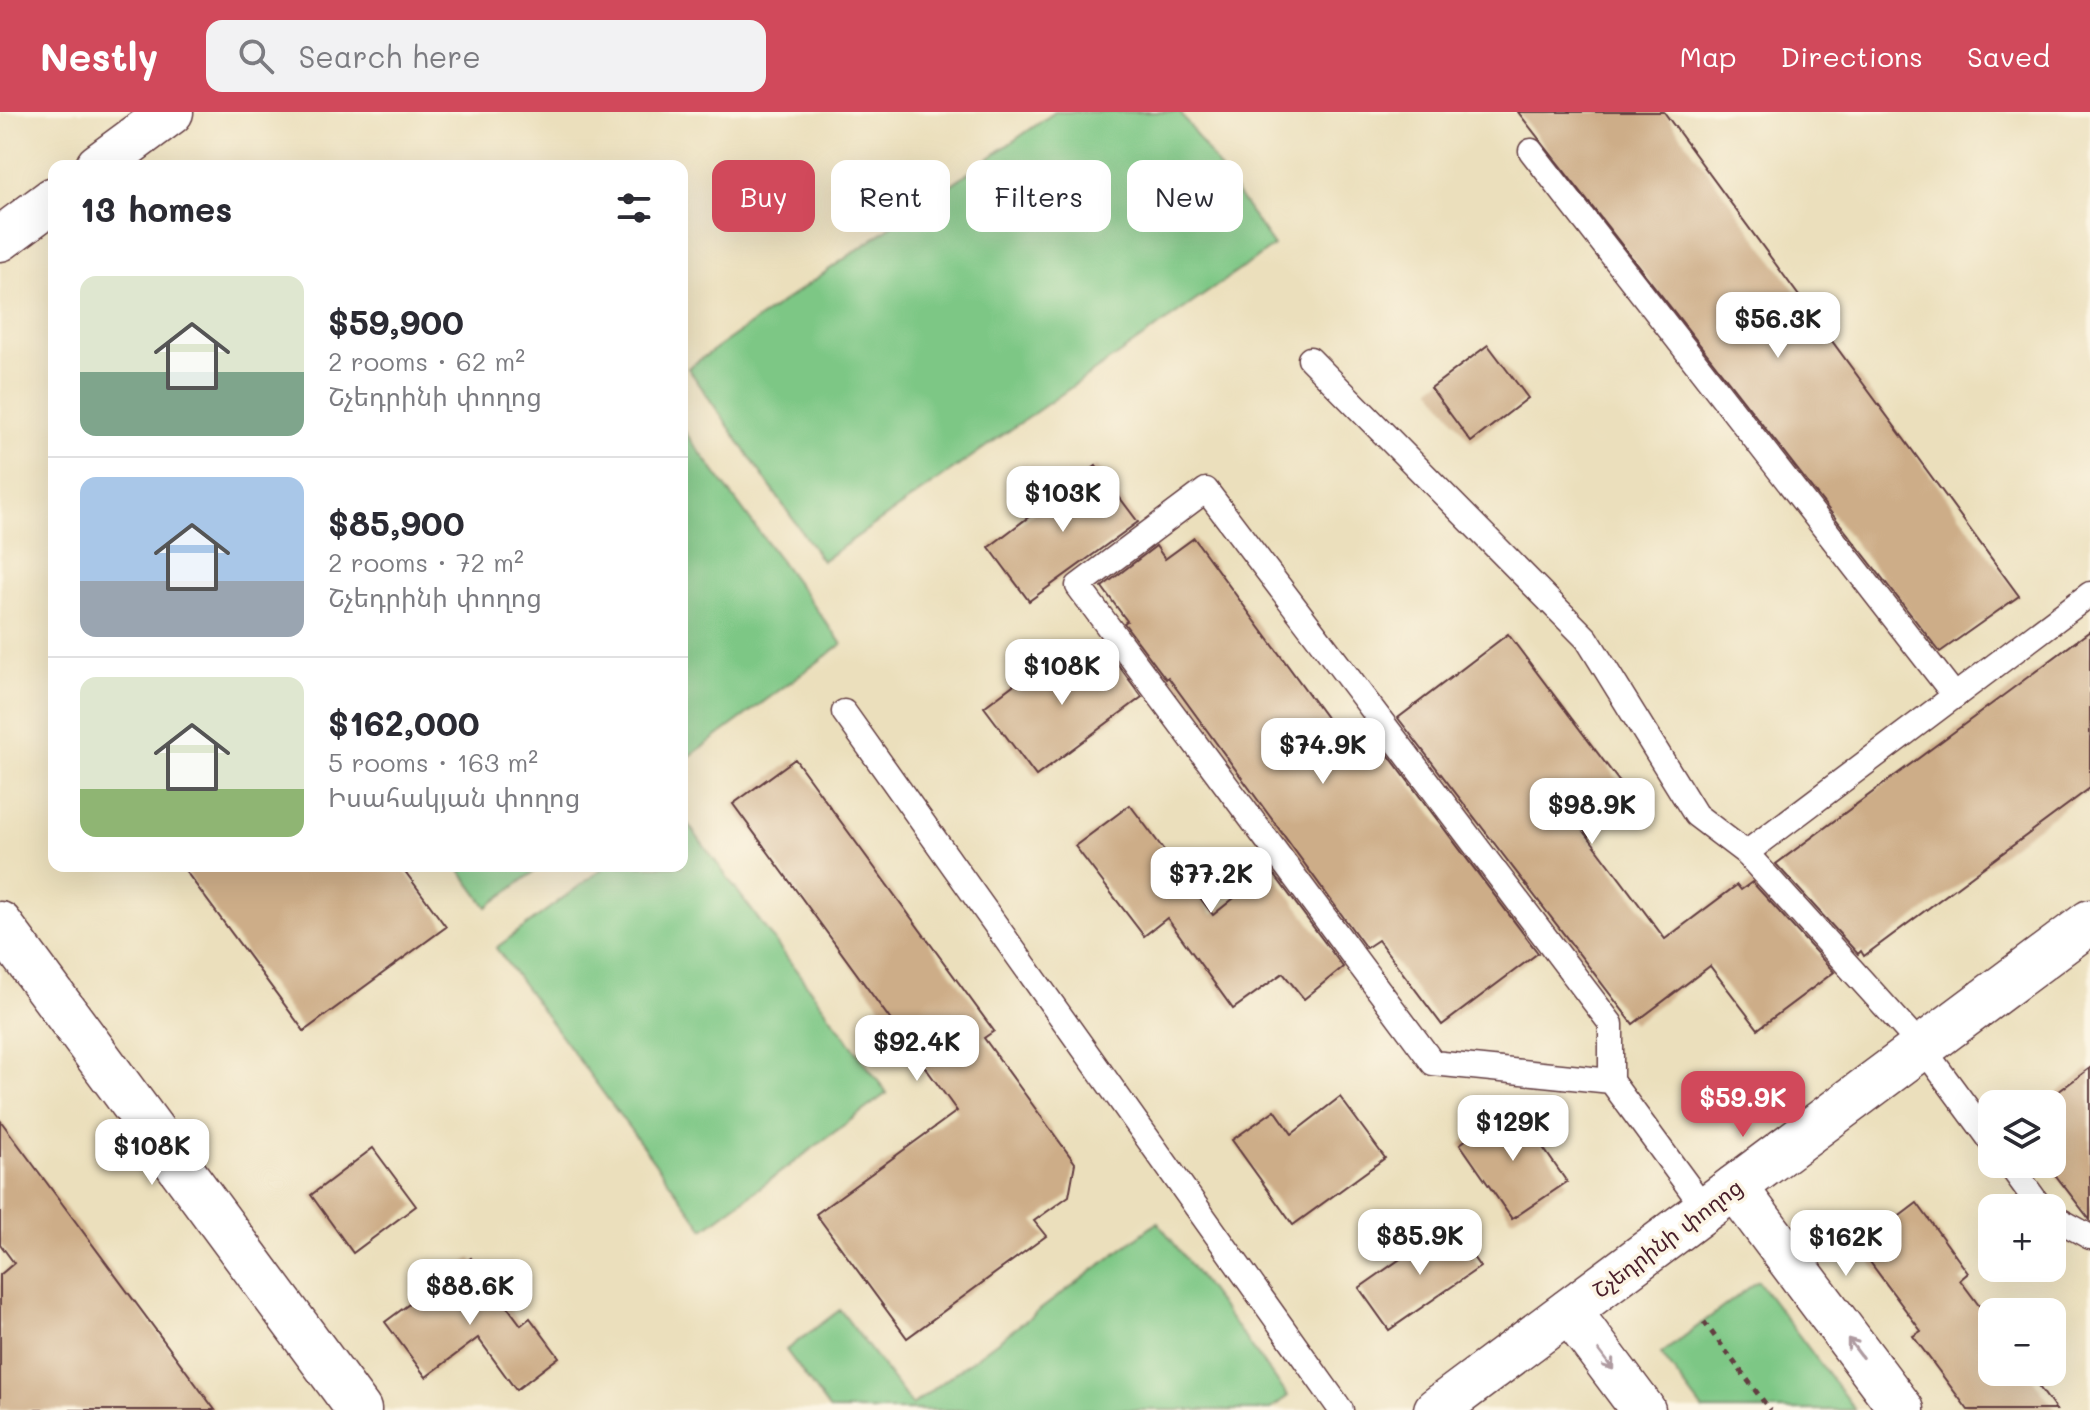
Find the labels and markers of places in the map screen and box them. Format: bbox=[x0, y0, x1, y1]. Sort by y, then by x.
pin: $56.3K bbox=[1713, 292, 1843, 360]
pin: $103K bbox=[1007, 466, 1119, 534]
pin: $108K bbox=[1006, 639, 1118, 707]
pin: $74.9K bbox=[1258, 718, 1388, 786]
pin: $98.9K bbox=[1527, 778, 1657, 846]
pin: $77.2K bbox=[1146, 847, 1276, 915]
pin: $92.4K bbox=[852, 1015, 982, 1083]
pin: $59.9K bbox=[1678, 1071, 1808, 1139]
pin: $129K bbox=[1457, 1095, 1569, 1163]
pin: $108K bbox=[96, 1119, 208, 1187]
pin: $85.9K bbox=[1355, 1209, 1485, 1277]
pin: $162K bbox=[1790, 1210, 1902, 1278]
pin: $88.6K bbox=[405, 1259, 535, 1327]

